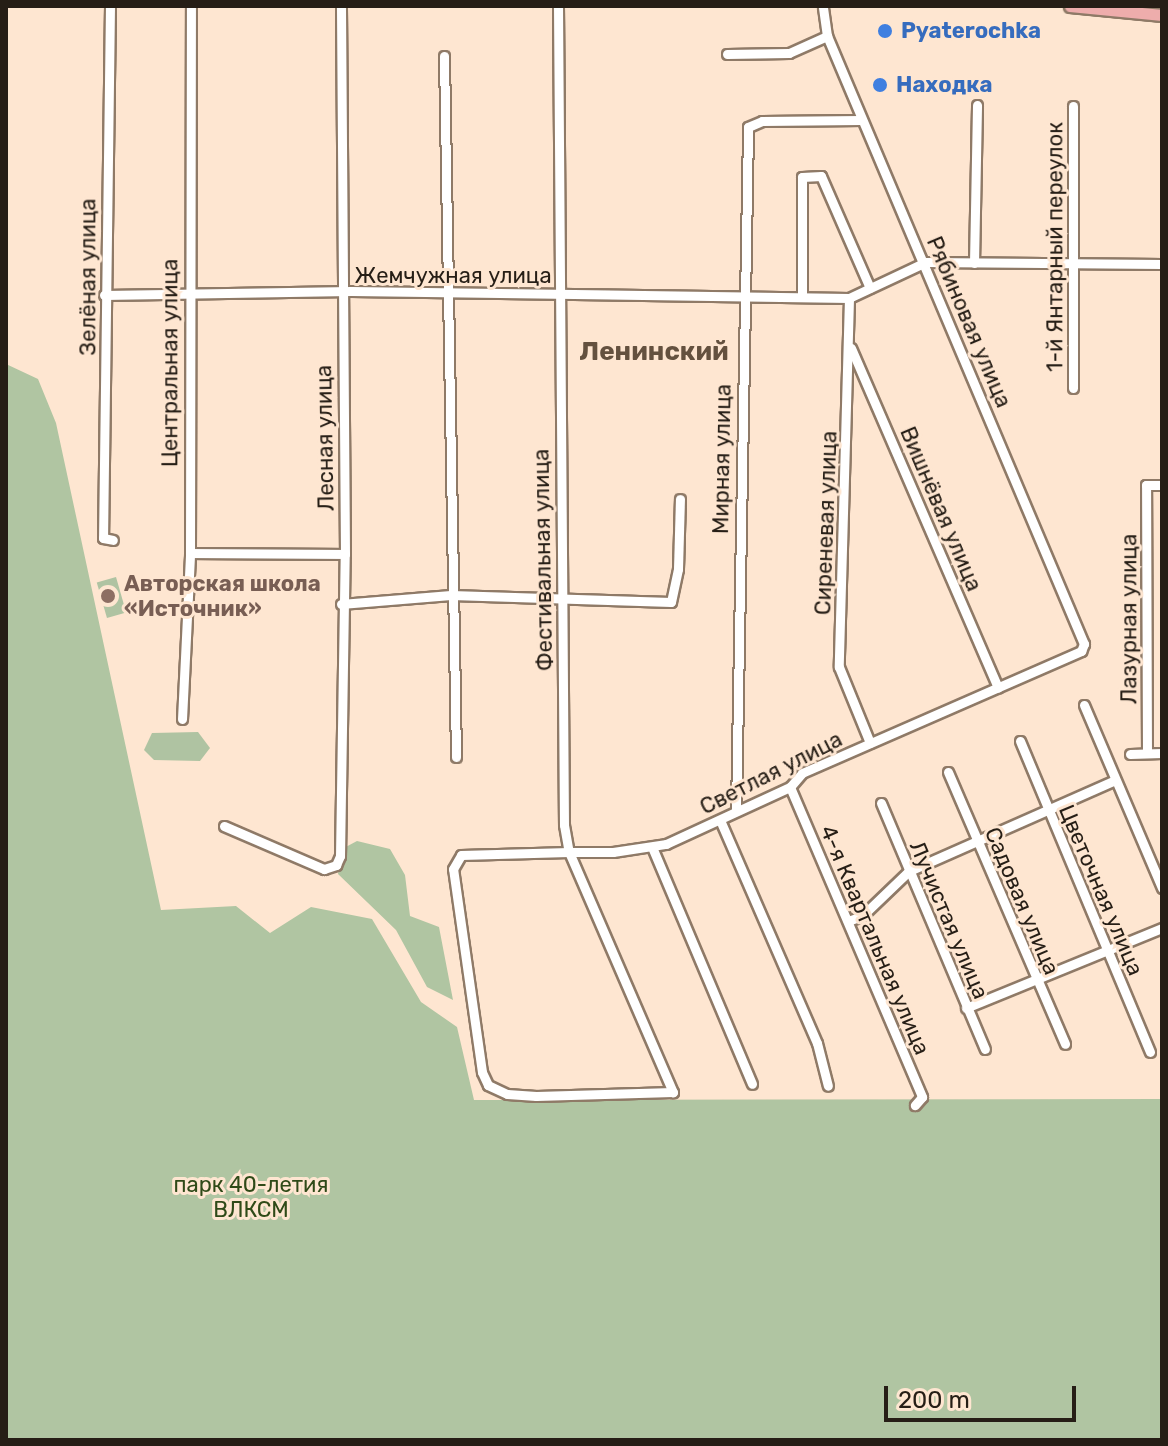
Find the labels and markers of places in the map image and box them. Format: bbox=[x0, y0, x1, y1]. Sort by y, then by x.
place label: Pyaterochka bbox=[901, 18, 1041, 44]
marker: Pyaterochka bbox=[876, 22, 894, 40]
place label: Находка bbox=[896, 72, 992, 98]
marker: Находка bbox=[871, 76, 889, 94]
place label: Авторская школа «Источник» bbox=[124, 570, 321, 622]
marker: Авторская школа «Источник» bbox=[99, 587, 117, 605]

